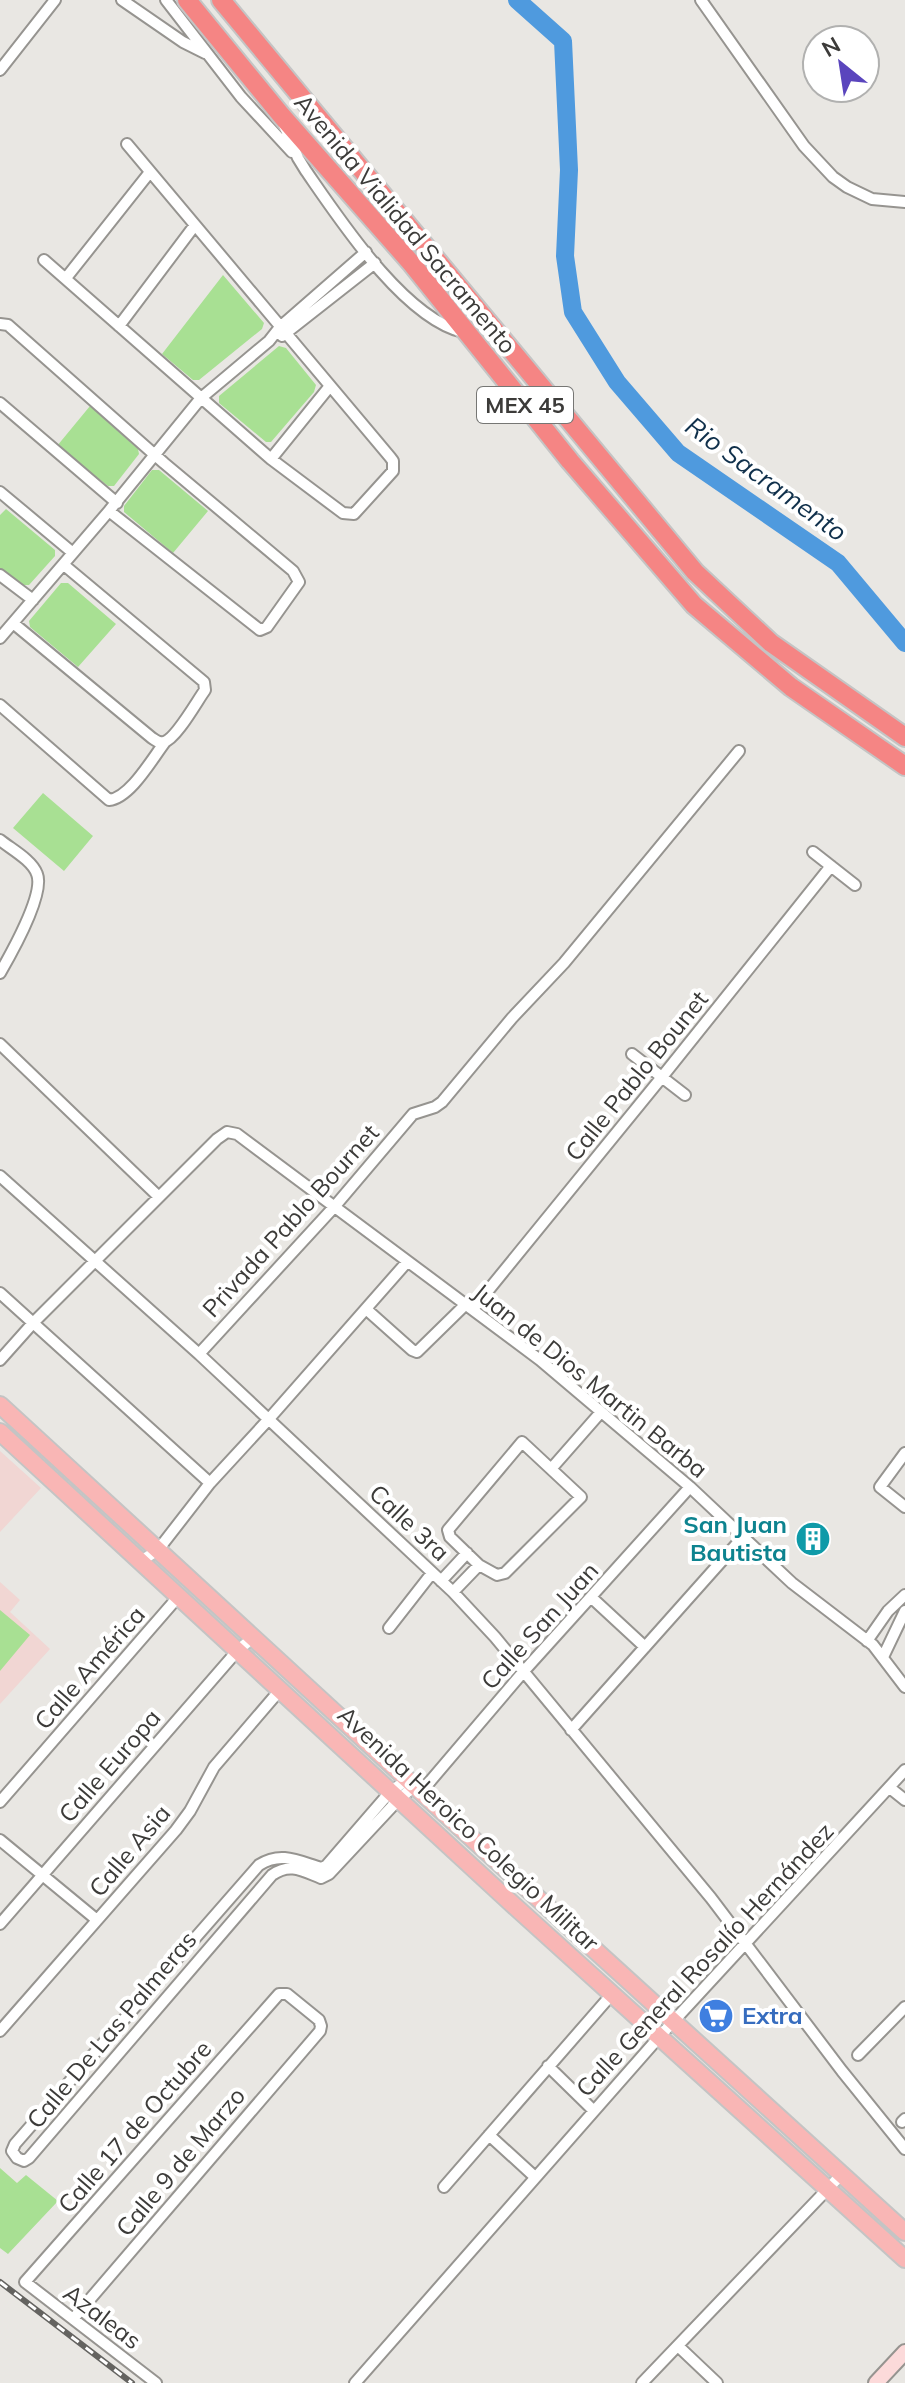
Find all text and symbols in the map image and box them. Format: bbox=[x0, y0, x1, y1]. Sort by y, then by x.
north arrow bbox=[801, 24, 881, 104]
text: N bbox=[817, 30, 845, 63]
street label: Avenida Vialidad Sacramento bbox=[288, 87, 523, 359]
road number: MEX 45 bbox=[477, 387, 573, 423]
water label: Rio Sacramento bbox=[679, 409, 853, 548]
street label: Calle Pablo Bounet bbox=[558, 984, 714, 1166]
street label: Privada Pablo Bournet bbox=[196, 1118, 385, 1323]
street label: Juan de Dios Martin Barba bbox=[467, 1276, 714, 1484]
street label: Calle 3ra bbox=[363, 1478, 456, 1567]
place label: San Juan Bautista bbox=[683, 1509, 787, 1567]
building icon: San Juan Bautista bbox=[794, 1520, 832, 1558]
street label: Calle San Juan bbox=[474, 1555, 604, 1695]
street label: Calle América bbox=[28, 1600, 151, 1735]
street label: Avenida Heroico Colegio Militar bbox=[332, 1699, 606, 1957]
street label: Calle Europa bbox=[52, 1703, 167, 1828]
street label: Calle Asia bbox=[82, 1798, 176, 1902]
street label: Calle General Rosalío Hernández bbox=[569, 1816, 839, 2103]
street label: Calle De Las Palmeras bbox=[20, 1925, 203, 2134]
supermarket icon: Extra bbox=[697, 1997, 735, 2035]
place label: Extra bbox=[742, 2000, 803, 2030]
street label: Calle 17 de Octubre bbox=[51, 2034, 217, 2219]
street label: Calle 9 de Marzo bbox=[109, 2081, 251, 2242]
street label: Azaleas bbox=[58, 2277, 147, 2355]

